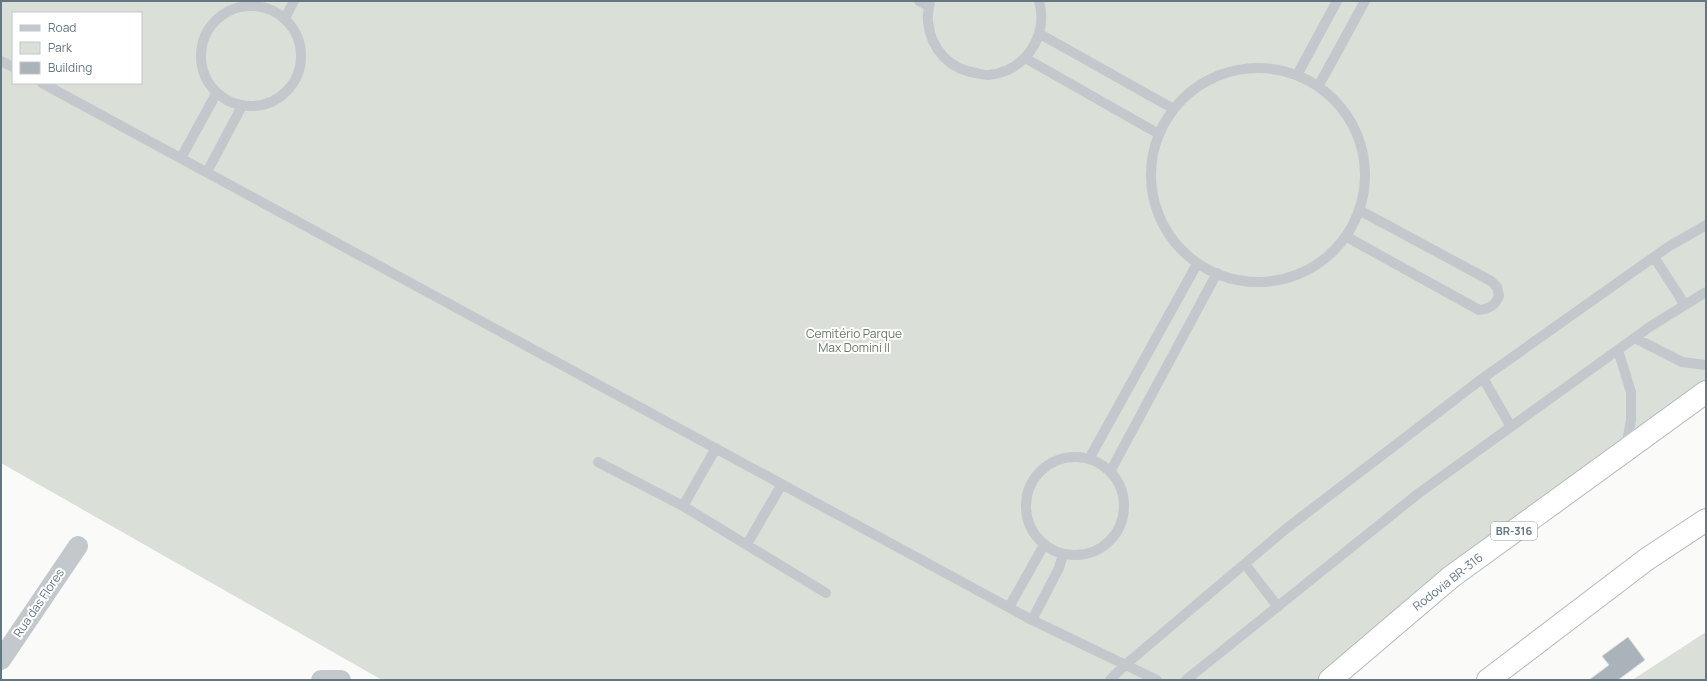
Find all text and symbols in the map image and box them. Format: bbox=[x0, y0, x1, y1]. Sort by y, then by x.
legend bbox=[12, 12, 142, 84]
text: Road bbox=[48, 19, 76, 36]
text: Park bbox=[48, 39, 73, 56]
text: Building bbox=[48, 59, 92, 76]
park label: Cemitério Parque Max Domini ll bbox=[806, 325, 902, 356]
road number: BR-316 bbox=[1491, 522, 1537, 540]
street label: Rodovia BR-316 bbox=[1409, 549, 1486, 614]
street label: Rua das Flores bbox=[9, 565, 68, 641]

